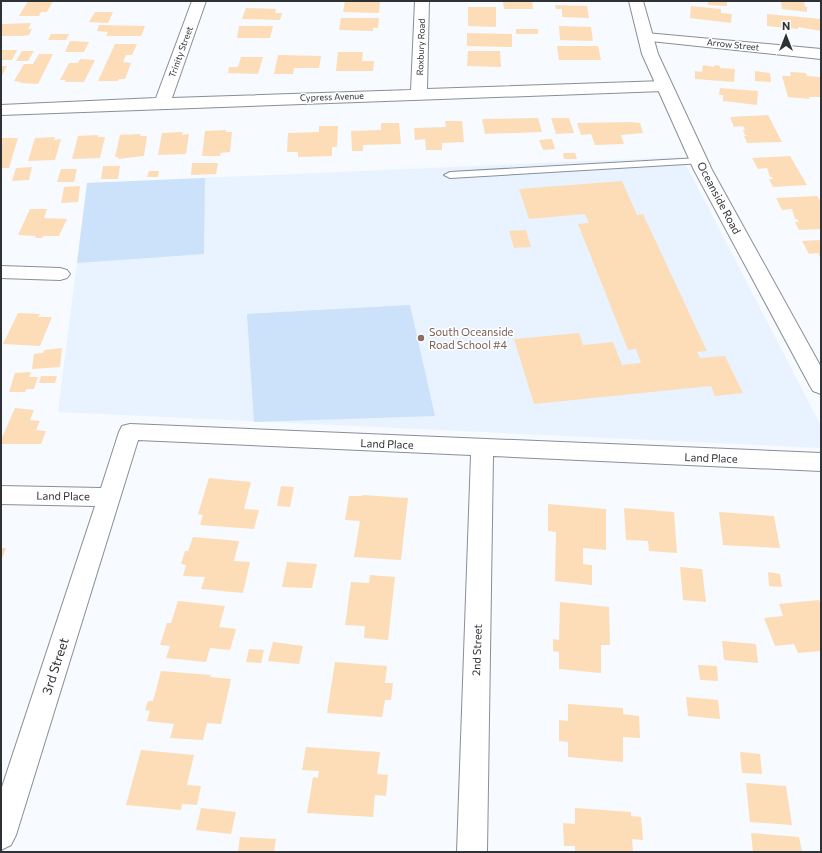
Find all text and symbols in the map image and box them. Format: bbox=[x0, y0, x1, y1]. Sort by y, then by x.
north arrow bbox=[766, 16, 806, 56]
street label: Roxbury Road bbox=[414, 18, 427, 76]
text: N bbox=[782, 19, 790, 32]
street label: Trinity Street bbox=[166, 24, 195, 79]
street label: Arrow Street bbox=[706, 36, 760, 53]
street label: Cypress Avenue bbox=[300, 90, 364, 103]
street label: Oceanside Road bbox=[695, 159, 744, 236]
place label: South Oceanside Road School #4 bbox=[429, 325, 514, 351]
marker: South Oceanside Road School #4 bbox=[416, 333, 426, 343]
street label: Land Place bbox=[360, 436, 414, 451]
street label: Land Place bbox=[684, 450, 738, 465]
street label: Land Place bbox=[36, 489, 90, 502]
street label: 2nd Street bbox=[469, 623, 484, 676]
street label: 3rd Street bbox=[38, 635, 72, 697]

